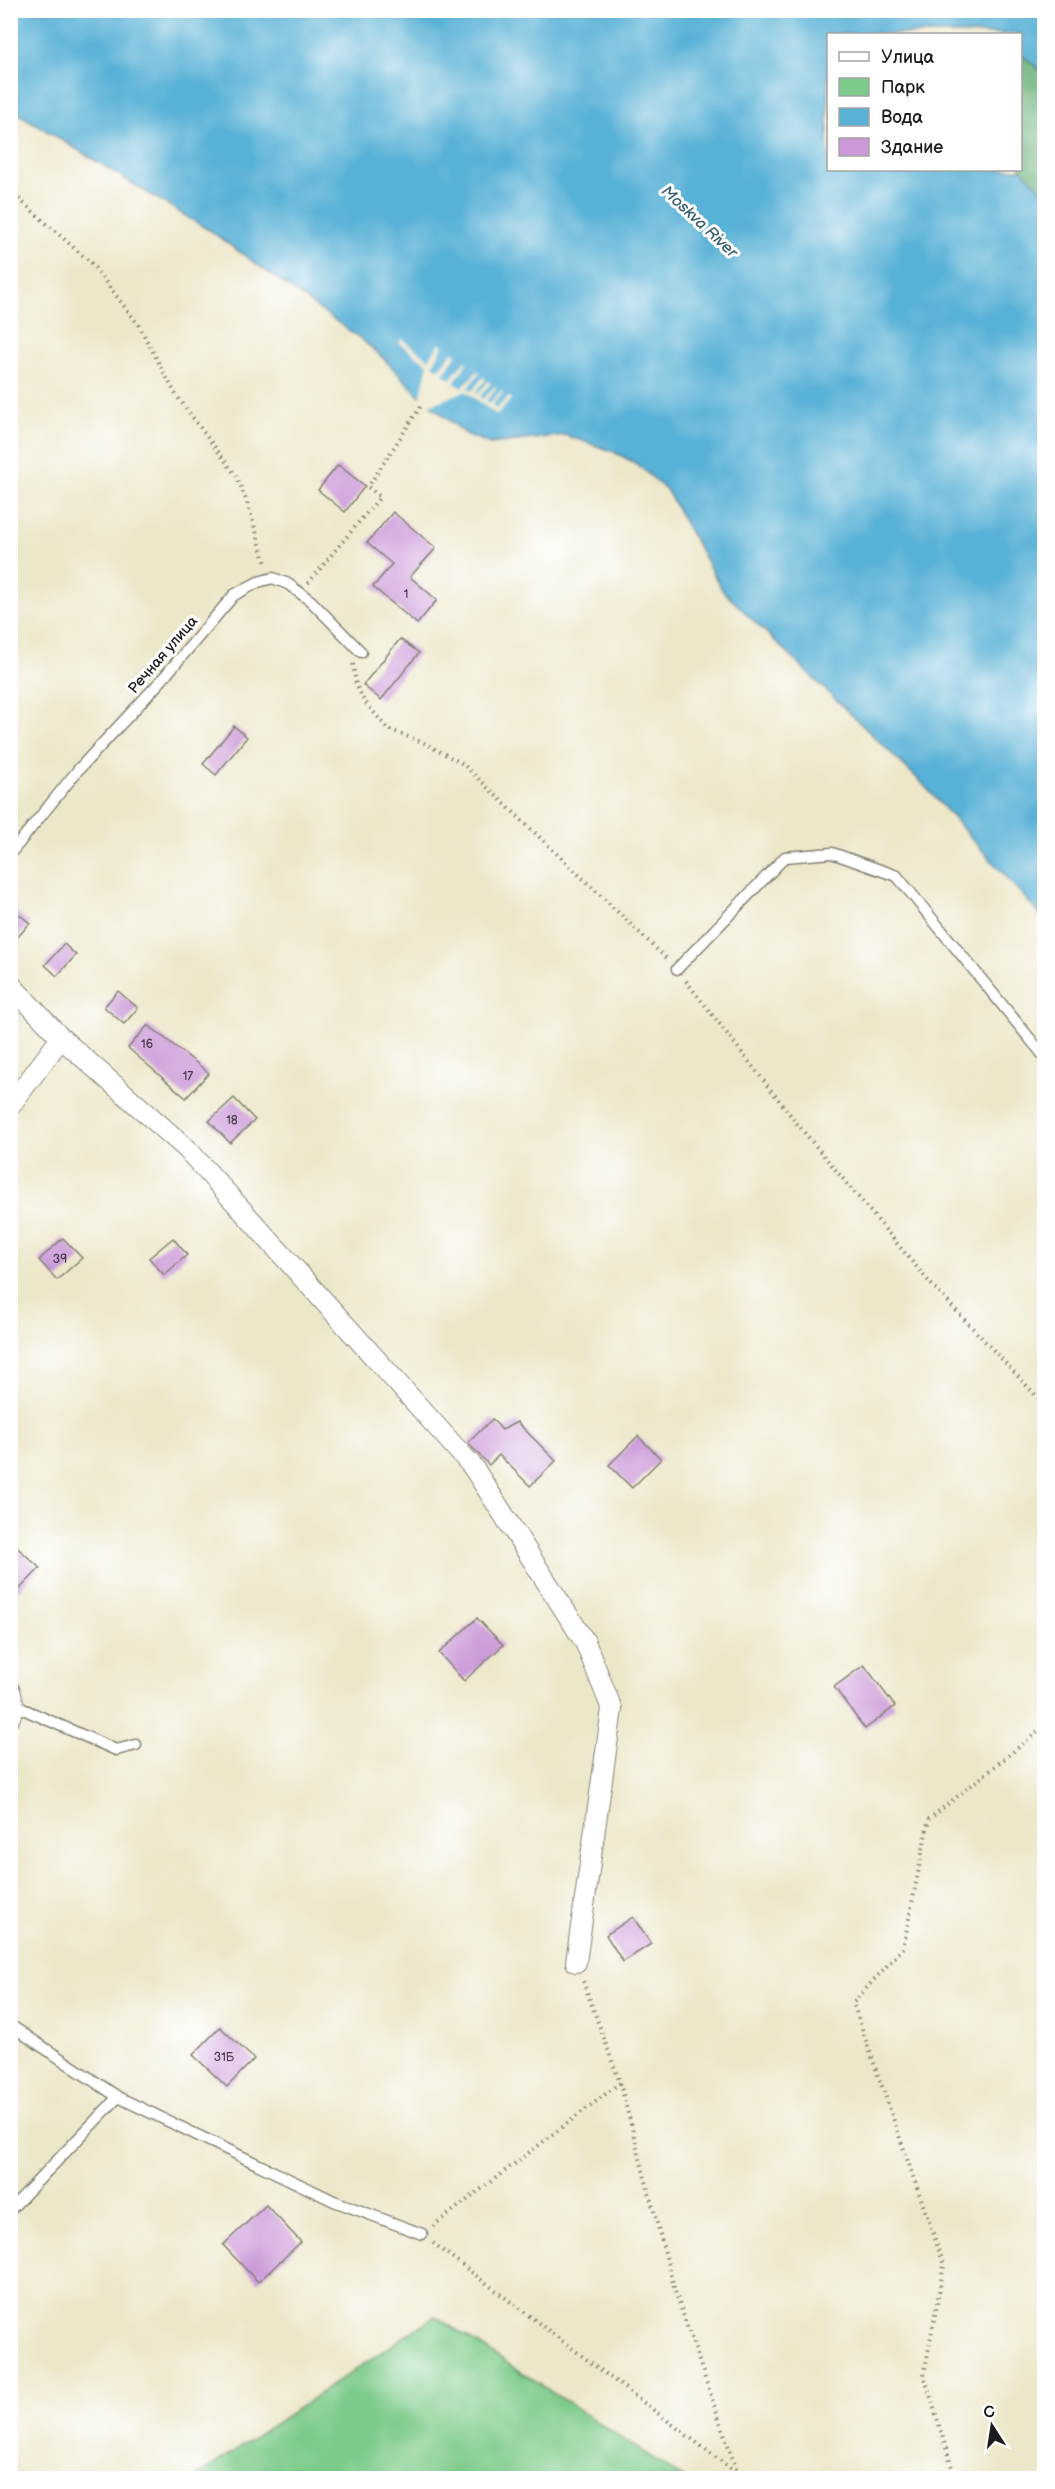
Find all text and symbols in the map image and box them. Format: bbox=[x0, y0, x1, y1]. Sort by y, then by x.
legend bbox=[827, 33, 1022, 171]
text: Улица bbox=[881, 47, 935, 68]
text: Парк bbox=[881, 77, 925, 98]
text: Вода bbox=[881, 107, 923, 128]
text: Здание bbox=[881, 137, 943, 158]
water label: Moskva River bbox=[657, 182, 742, 263]
house number: 1 bbox=[404, 587, 408, 602]
street label: Речная улица bbox=[124, 612, 202, 698]
house number: 16 bbox=[141, 1037, 153, 1052]
house number: 17 bbox=[183, 1069, 193, 1084]
house number: 18 bbox=[226, 1113, 238, 1128]
house number: 39 bbox=[53, 1252, 67, 1267]
house number: 31Б bbox=[214, 2050, 235, 2065]
north arrow bbox=[962, 2396, 1022, 2456]
text: С bbox=[982, 2402, 997, 2423]

